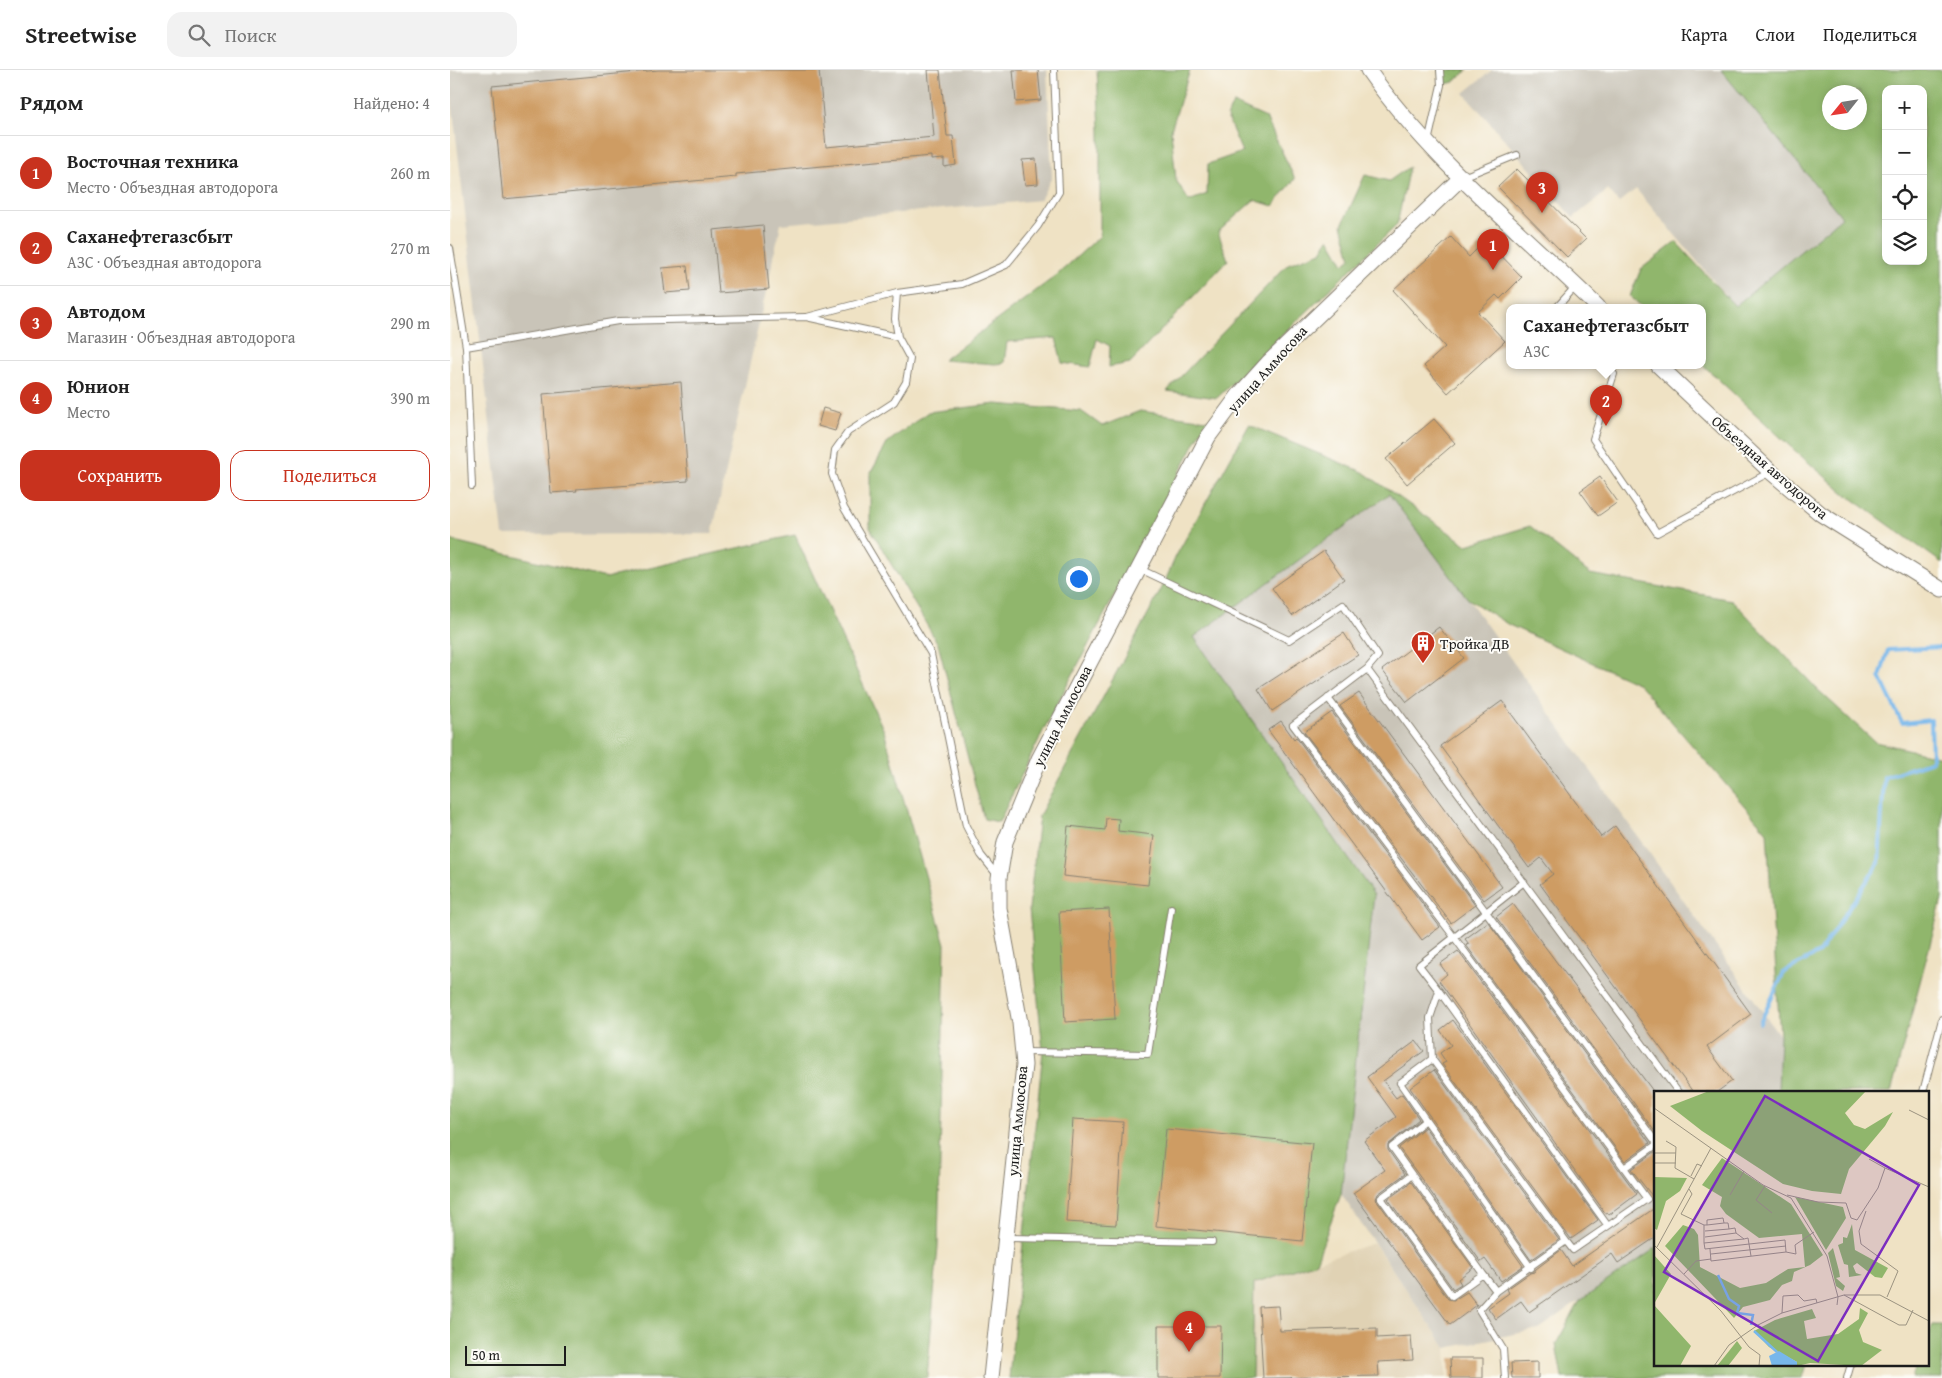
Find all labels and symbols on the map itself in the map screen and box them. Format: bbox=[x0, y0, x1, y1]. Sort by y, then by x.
north arrow bbox=[1822, 85, 1867, 130]
pin: 3 bbox=[1526, 172, 1558, 213]
pin: 1 bbox=[1477, 229, 1509, 270]
street label: улица Аммосова bbox=[1221, 320, 1312, 418]
pin: 2 bbox=[1590, 385, 1622, 426]
street label: Объездная автодорога bbox=[1707, 410, 1834, 524]
your location bbox=[1066, 566, 1092, 592]
building icon: Тройка ДВ bbox=[1410, 630, 1436, 664]
place label: Тройка ДВ bbox=[1440, 633, 1509, 654]
street label: улица Аммосова bbox=[1027, 661, 1097, 771]
street label: улица Аммосова bbox=[1002, 1064, 1032, 1178]
inset map bbox=[1654, 1091, 1930, 1366]
pin: 4 bbox=[1173, 1311, 1205, 1352]
scale bar bbox=[465, 1343, 566, 1366]

